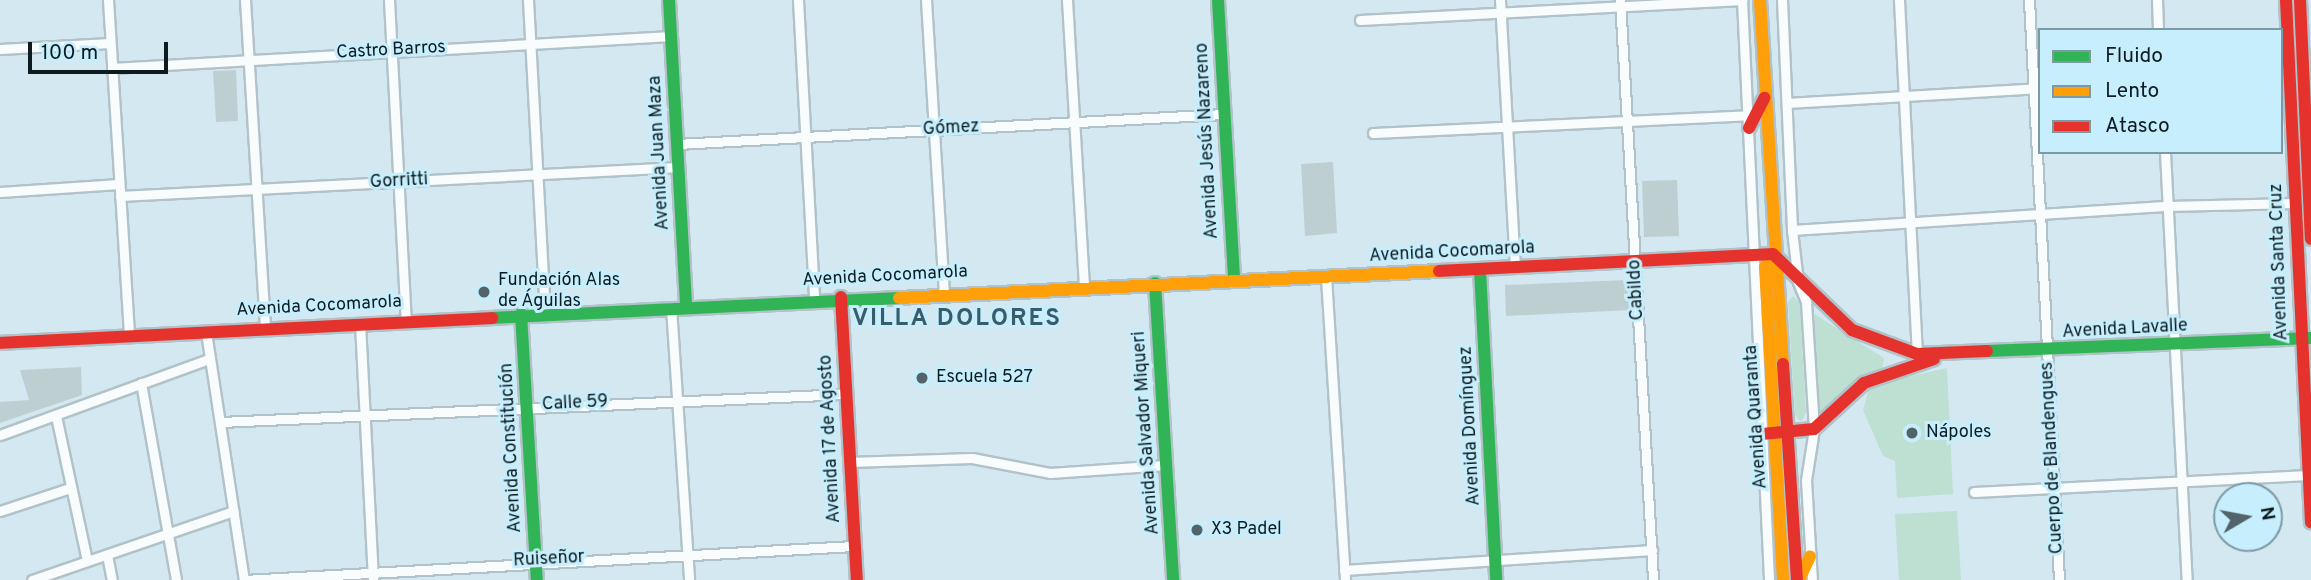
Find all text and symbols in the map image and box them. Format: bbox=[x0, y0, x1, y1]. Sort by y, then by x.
scale bar bbox=[32, 28, 172, 72]
legend bbox=[2038, 28, 2283, 154]
street label: Castro Barros bbox=[336, 37, 446, 65]
text: 100 m bbox=[41, 40, 98, 67]
street label: Avenida Jesús Nazareno bbox=[1192, 42, 1224, 240]
text: Fluido bbox=[2105, 43, 2163, 70]
street label: Avenida Juan Maza bbox=[645, 75, 675, 231]
text: Lento bbox=[2105, 78, 2159, 105]
text: Atasco bbox=[2105, 113, 2170, 140]
street label: Gómez bbox=[922, 117, 980, 141]
street label: Gorritti bbox=[369, 170, 429, 194]
street label: Avenida Santa Cruz bbox=[2266, 183, 2294, 341]
street label: Avenida Cocomarola bbox=[1369, 238, 1535, 268]
street label: Cabildo bbox=[1625, 259, 1649, 321]
street label: Avenida Cocomarola bbox=[802, 262, 968, 292]
place label: Fundación Alas de Águilas bbox=[498, 271, 621, 314]
marker: Fundación Alas de Águilas bbox=[476, 284, 492, 300]
street label: Avenida Cocomarola bbox=[236, 292, 402, 322]
district label: VILLA DOLORES bbox=[853, 306, 1061, 334]
street label: Avenida Lavalle bbox=[2062, 316, 2188, 344]
street label: Avenida Salvador Miqueri bbox=[1129, 330, 1165, 536]
street label: Avenida Quaranta bbox=[1741, 344, 1773, 490]
street label: Avenida Domínguez bbox=[1456, 346, 1486, 506]
street label: Avenida 17 de Agosto bbox=[816, 354, 846, 524]
street label: Cuerpo de Blandengues bbox=[2037, 361, 2069, 555]
street label: Avenida Constitución bbox=[497, 363, 527, 533]
place label: Escuela 527 bbox=[936, 367, 1033, 389]
marker: Escuela 527 bbox=[914, 370, 930, 386]
street label: Calle 59 bbox=[541, 391, 609, 417]
place label: Nápoles bbox=[1926, 422, 1991, 444]
marker: Nápoles bbox=[1904, 425, 1920, 441]
north arrow bbox=[2213, 482, 2283, 552]
text: N bbox=[2254, 505, 2280, 523]
place label: X3 Padel bbox=[1211, 519, 1282, 541]
marker: X3 Padel bbox=[1189, 522, 1205, 538]
street label: Ruiseñor bbox=[513, 547, 585, 573]

